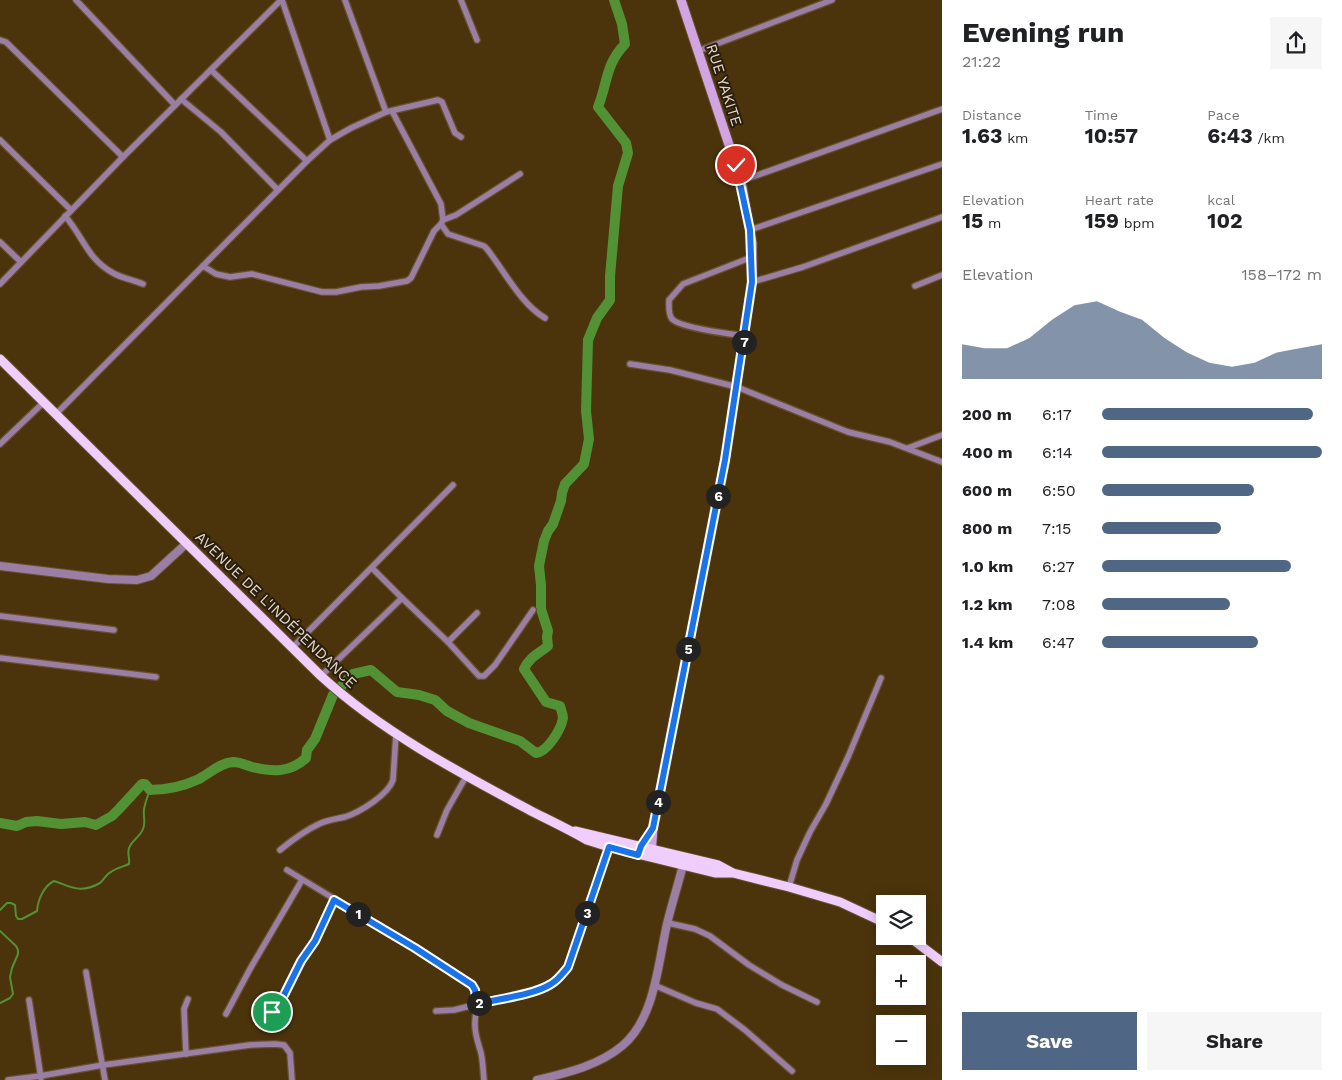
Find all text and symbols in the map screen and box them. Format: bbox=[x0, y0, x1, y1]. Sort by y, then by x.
text: Evening run bbox=[962, 16, 1124, 49]
button: share bbox=[1270, 17, 1322, 69]
street label: RUE YAKITE bbox=[702, 42, 746, 128]
text: 21:22 bbox=[962, 52, 1001, 71]
text: Distance bbox=[962, 107, 1022, 123]
text: Time bbox=[1085, 107, 1118, 123]
text: Pace bbox=[1207, 107, 1240, 123]
text: 1.63 bbox=[962, 123, 1002, 148]
text: 10:57 bbox=[1085, 123, 1138, 148]
text: 6:43 bbox=[1207, 123, 1253, 148]
text: km bbox=[1002, 130, 1028, 146]
text: /km bbox=[1253, 130, 1285, 146]
pin bbox=[715, 144, 757, 186]
icon: check bbox=[722, 151, 750, 179]
text: Elevation bbox=[962, 192, 1025, 208]
text: Heart rate bbox=[1085, 192, 1154, 208]
text: kcal bbox=[1207, 192, 1235, 208]
text: 15 bbox=[962, 208, 983, 233]
text: 159 bbox=[1085, 208, 1119, 233]
text: 102 bbox=[1207, 208, 1242, 233]
text: m bbox=[983, 215, 1001, 231]
text: bpm bbox=[1119, 215, 1155, 231]
text: Elevation bbox=[962, 265, 1033, 284]
text: 158–172 m bbox=[1241, 265, 1322, 284]
pin: 7 bbox=[732, 330, 756, 354]
text: 7 bbox=[740, 334, 749, 350]
text: 200 m bbox=[962, 405, 1012, 424]
text: 6:17 bbox=[1042, 405, 1072, 424]
text: 400 m bbox=[962, 443, 1013, 462]
text: 6:14 bbox=[1042, 443, 1072, 462]
text: 600 m bbox=[962, 481, 1012, 500]
text: 6:50 bbox=[1042, 481, 1076, 500]
pin: 6 bbox=[706, 484, 730, 508]
text: 6 bbox=[714, 488, 723, 504]
text: 800 m bbox=[962, 519, 1012, 538]
text: 7:15 bbox=[1042, 519, 1071, 538]
street label: AVENUE DE L'INDÉPENDANCE bbox=[191, 528, 361, 692]
text: 1.0 km bbox=[962, 557, 1013, 576]
text: 6:27 bbox=[1042, 557, 1074, 576]
text: 1.2 km bbox=[962, 595, 1013, 614]
text: 7:08 bbox=[1042, 595, 1076, 614]
text: 1.4 km bbox=[962, 633, 1013, 652]
text: 6:47 bbox=[1042, 633, 1074, 652]
pin: 5 bbox=[676, 636, 700, 662]
text: 5 bbox=[684, 641, 693, 657]
pin: 4 bbox=[646, 790, 670, 814]
text: 4 bbox=[654, 794, 663, 810]
map controls bbox=[876, 895, 926, 1065]
button: layers bbox=[876, 895, 926, 945]
pin: 3 bbox=[574, 900, 600, 926]
pin: 1 bbox=[346, 902, 370, 926]
text: 3 bbox=[583, 905, 592, 921]
text: 1 bbox=[355, 906, 362, 922]
button: + bbox=[876, 955, 926, 1005]
pin: 2 bbox=[466, 990, 492, 1016]
pin bbox=[251, 991, 293, 1033]
text: 2 bbox=[475, 995, 484, 1011]
icon: arrive bbox=[258, 998, 286, 1026]
button: Save bbox=[962, 1012, 1137, 1070]
button: Share bbox=[1147, 1012, 1322, 1070]
button: − bbox=[876, 1015, 926, 1065]

